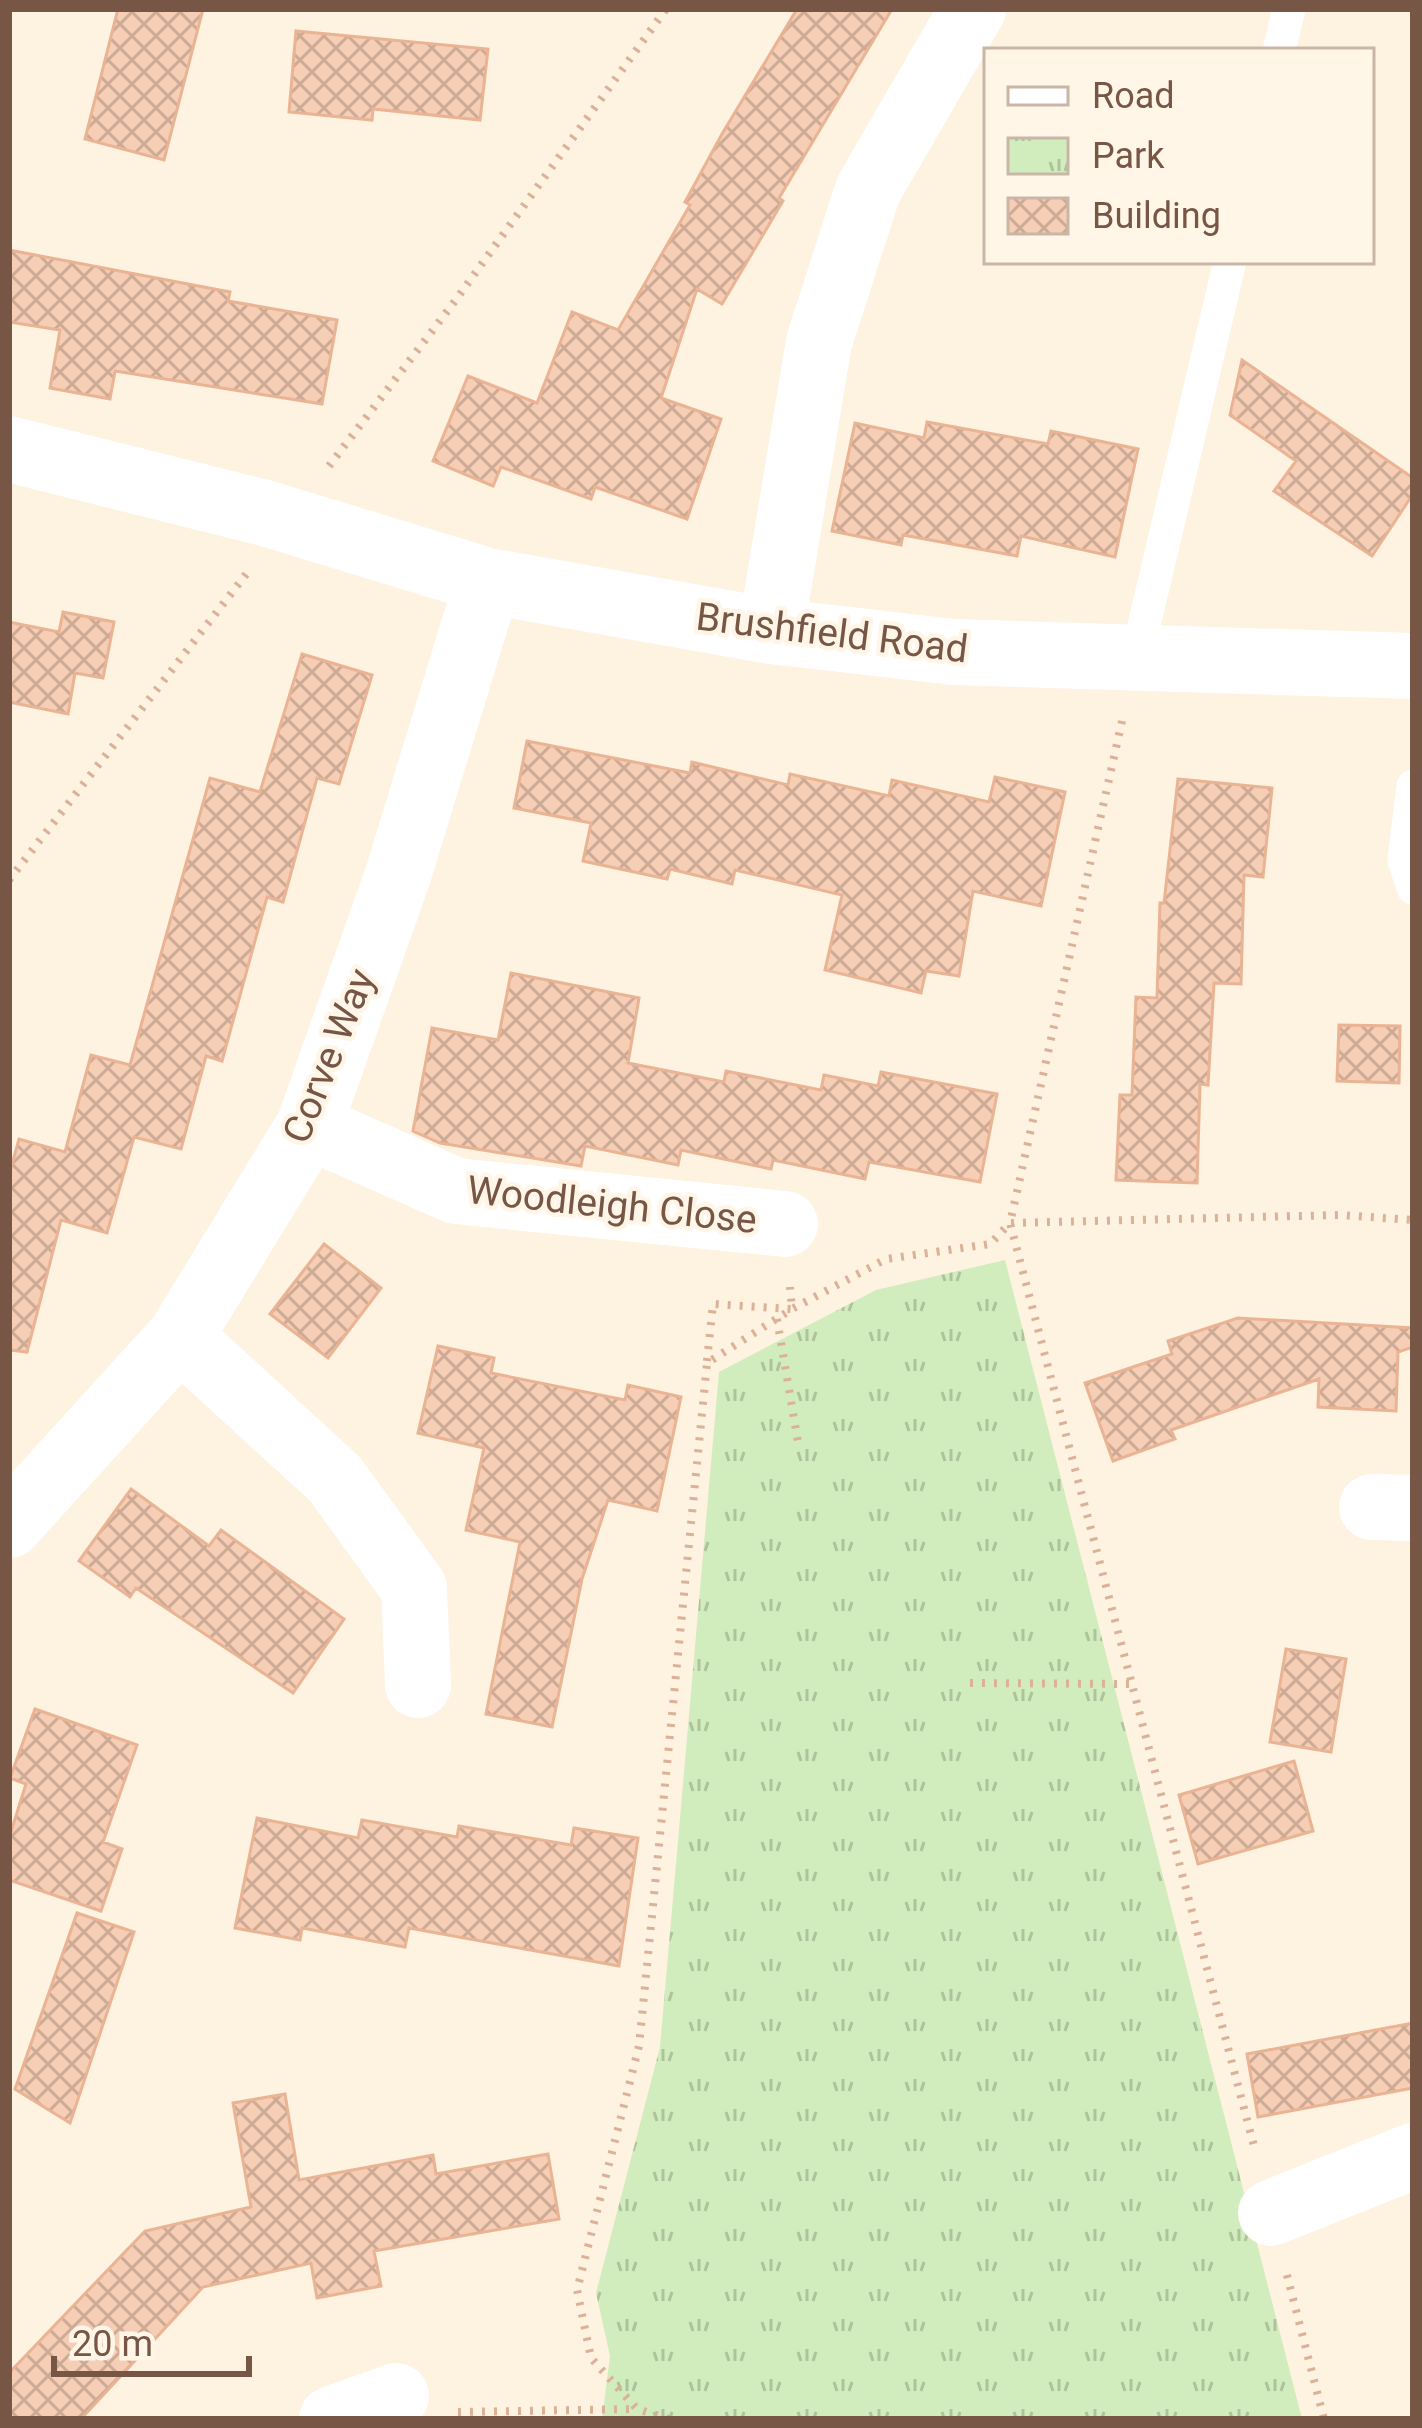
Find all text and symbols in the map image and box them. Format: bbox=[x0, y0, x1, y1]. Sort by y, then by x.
legend bbox=[984, 48, 1374, 264]
text: Road bbox=[1092, 75, 1175, 117]
text: Park bbox=[1092, 135, 1165, 177]
text: Building bbox=[1092, 195, 1221, 237]
street label: Brushfield Road bbox=[693, 594, 971, 672]
street label: Corve Way bbox=[273, 962, 385, 1150]
street label: Woodleigh Close bbox=[465, 1167, 759, 1243]
scale bar bbox=[54, 2302, 249, 2376]
text: 20 m bbox=[72, 2323, 153, 2365]

